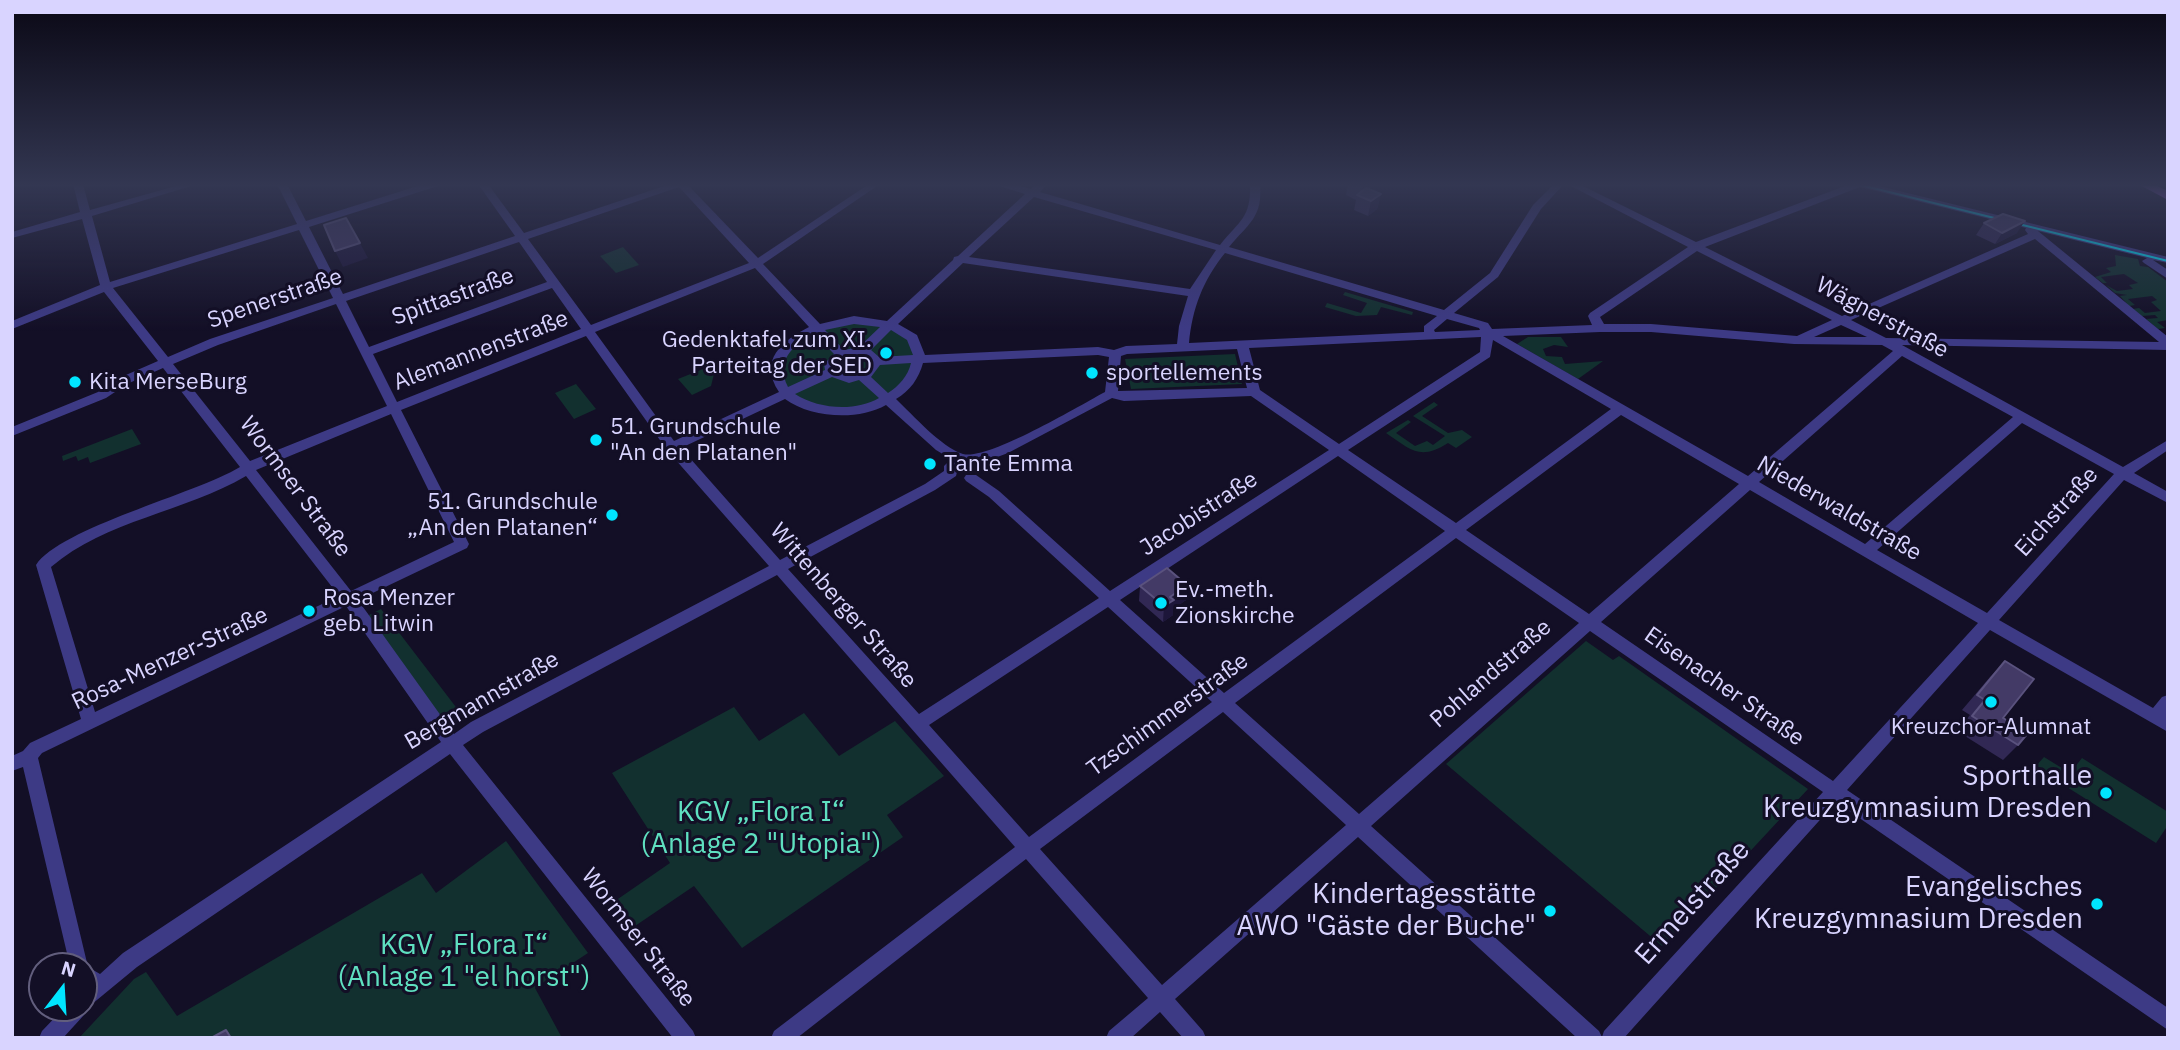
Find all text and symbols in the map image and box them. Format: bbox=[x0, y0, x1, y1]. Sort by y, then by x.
street label: Spittastraße bbox=[388, 262, 518, 332]
street label: Spenerstraße bbox=[204, 263, 346, 335]
street label: Wägnerstraße bbox=[1811, 272, 1953, 364]
street label: Alemannenstraße bbox=[390, 305, 572, 397]
place label: Gedenktafel zum XI. Parteitag der SED bbox=[662, 326, 872, 380]
marker: Gedenktafel zum XI. Parteitag der SED bbox=[878, 345, 894, 361]
place label: sportellements bbox=[1106, 359, 1263, 387]
marker: sportellements bbox=[1084, 365, 1100, 381]
place label: Kita MerseBurg bbox=[89, 368, 247, 396]
marker: Kita MerseBurg bbox=[67, 374, 83, 390]
street label: Wormser Straße bbox=[233, 411, 357, 563]
place label: 51. Grundschule "An den Platanen" bbox=[610, 413, 797, 467]
marker: 51. Grundschule "An den Platanen" bbox=[588, 432, 604, 448]
place label: Tante Emma bbox=[944, 450, 1073, 478]
street label: Niederwaldstraße bbox=[1752, 451, 1926, 567]
marker: Tante Emma bbox=[922, 456, 938, 472]
street label: Eichstraße bbox=[2010, 462, 2104, 562]
street label: Jacobistraße bbox=[1135, 466, 1263, 562]
place label: 51. Grundschule „An den Platanen“ bbox=[407, 488, 598, 542]
marker: 51. Grundschule „An den Platanen“ bbox=[604, 507, 620, 523]
street label: Wittenberger Straße bbox=[764, 518, 922, 694]
place label: Ev.-meth. Zionskirche bbox=[1175, 576, 1295, 630]
place label: Rosa Menzer geb. Litwin bbox=[323, 584, 455, 638]
marker: Ev.-meth. Zionskirche bbox=[1153, 595, 1169, 611]
street label: Rosa-Menzer-Straße bbox=[67, 601, 273, 717]
marker: Rosa Menzer geb. Litwin bbox=[301, 603, 317, 619]
street label: Pohlandstraße bbox=[1425, 614, 1557, 734]
street label: Eisenacher Straße bbox=[1639, 622, 1809, 752]
street label: Bergmannstraße bbox=[400, 646, 564, 756]
street label: Tzschimmerstraße bbox=[1082, 647, 1254, 783]
marker: Kreuzchor-Alumnat bbox=[1983, 694, 1999, 710]
place label: Kreuzchor-Alumnat bbox=[1891, 713, 2091, 741]
place label: Sporthalle Kreuzgymnasium Dresden bbox=[1763, 760, 2092, 826]
marker: Sporthalle Kreuzgymnasium Dresden bbox=[2098, 785, 2114, 801]
park label: KGV „Flora I“ (Anlage 2 "Utopia") bbox=[641, 796, 881, 862]
street label: Ermelstraße bbox=[1628, 834, 1758, 972]
street label: Wormser Straße bbox=[575, 863, 701, 1013]
place label: Evangelisches Kreuzgymnasium Dresden bbox=[1754, 871, 2083, 937]
place label: Kindertagesstätte AWO "Gäste der Buche" bbox=[1237, 878, 1536, 944]
marker: Evangelisches Kreuzgymnasium Dresden bbox=[2089, 896, 2105, 912]
marker: Kindertagesstätte AWO "Gäste der Buche" bbox=[1542, 903, 1558, 919]
park label: KGV „Flora I“ (Anlage 1 "el horst") bbox=[338, 929, 590, 995]
north arrow bbox=[28, 952, 98, 1022]
text: N bbox=[58, 955, 79, 982]

